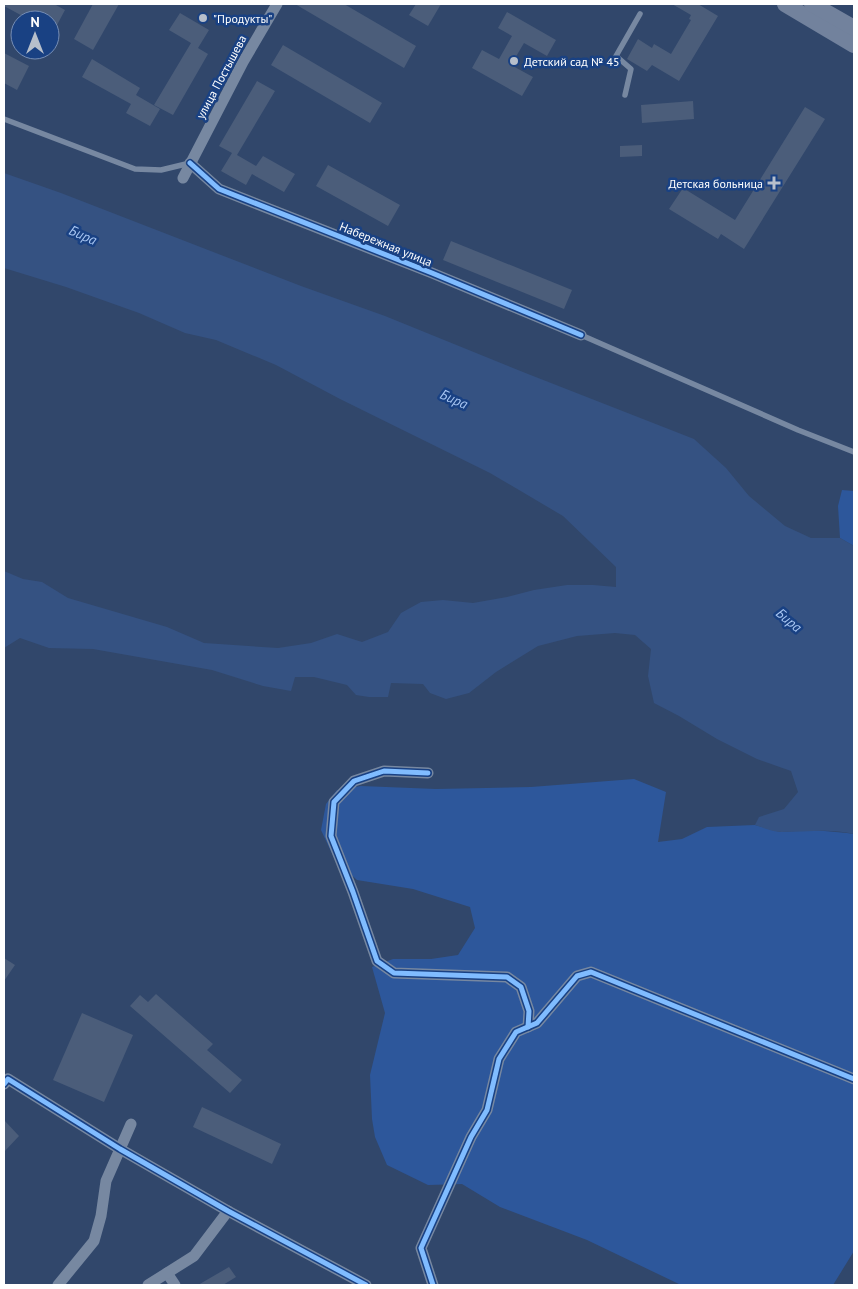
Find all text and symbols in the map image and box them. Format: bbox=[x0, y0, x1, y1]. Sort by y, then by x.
north arrow bbox=[10, 10, 60, 60]
place label: "Продукты" bbox=[213, 11, 272, 26]
marker: "Продукты" bbox=[197, 12, 209, 24]
text: N bbox=[30, 13, 40, 31]
street label: улица Постышева bbox=[193, 32, 249, 122]
place label: Детский сад № 45 bbox=[524, 54, 620, 69]
marker: Детский сад № 45 bbox=[508, 55, 520, 67]
place label: Детская больница bbox=[669, 176, 763, 191]
marker: Детская больница bbox=[767, 176, 781, 190]
street label: Набережная улица bbox=[337, 219, 435, 269]
water label: Бира bbox=[66, 221, 100, 249]
water label: Бира bbox=[437, 385, 471, 413]
water label: Бира bbox=[772, 604, 806, 636]

